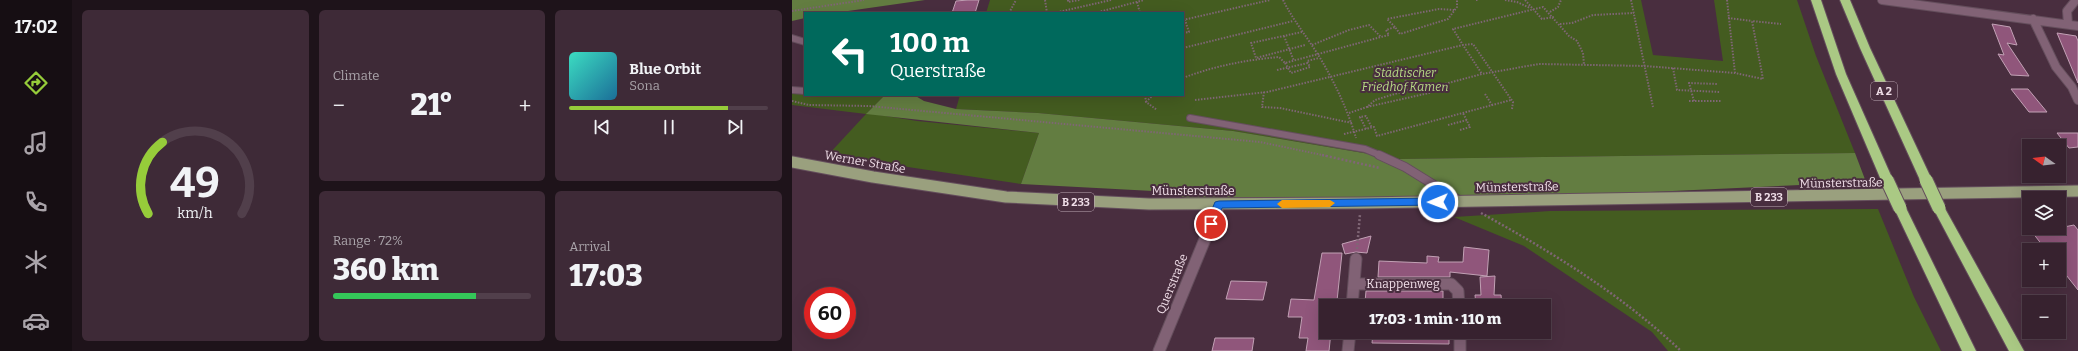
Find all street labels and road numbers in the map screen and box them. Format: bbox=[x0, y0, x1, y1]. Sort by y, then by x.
road number: A 2 bbox=[1871, 82, 1897, 100]
street label: Werner Straße bbox=[823, 148, 907, 176]
street label: Münsterstraße bbox=[1799, 175, 1883, 191]
street label: Münsterstraße bbox=[1475, 179, 1559, 195]
street label: Münsterstraße bbox=[1151, 184, 1235, 198]
road number: B 233 bbox=[1751, 188, 1787, 206]
road number: B 233 bbox=[1058, 193, 1094, 211]
street label: Querstraße bbox=[1154, 252, 1190, 316]
street label: Knappenweg bbox=[1366, 277, 1440, 291]

